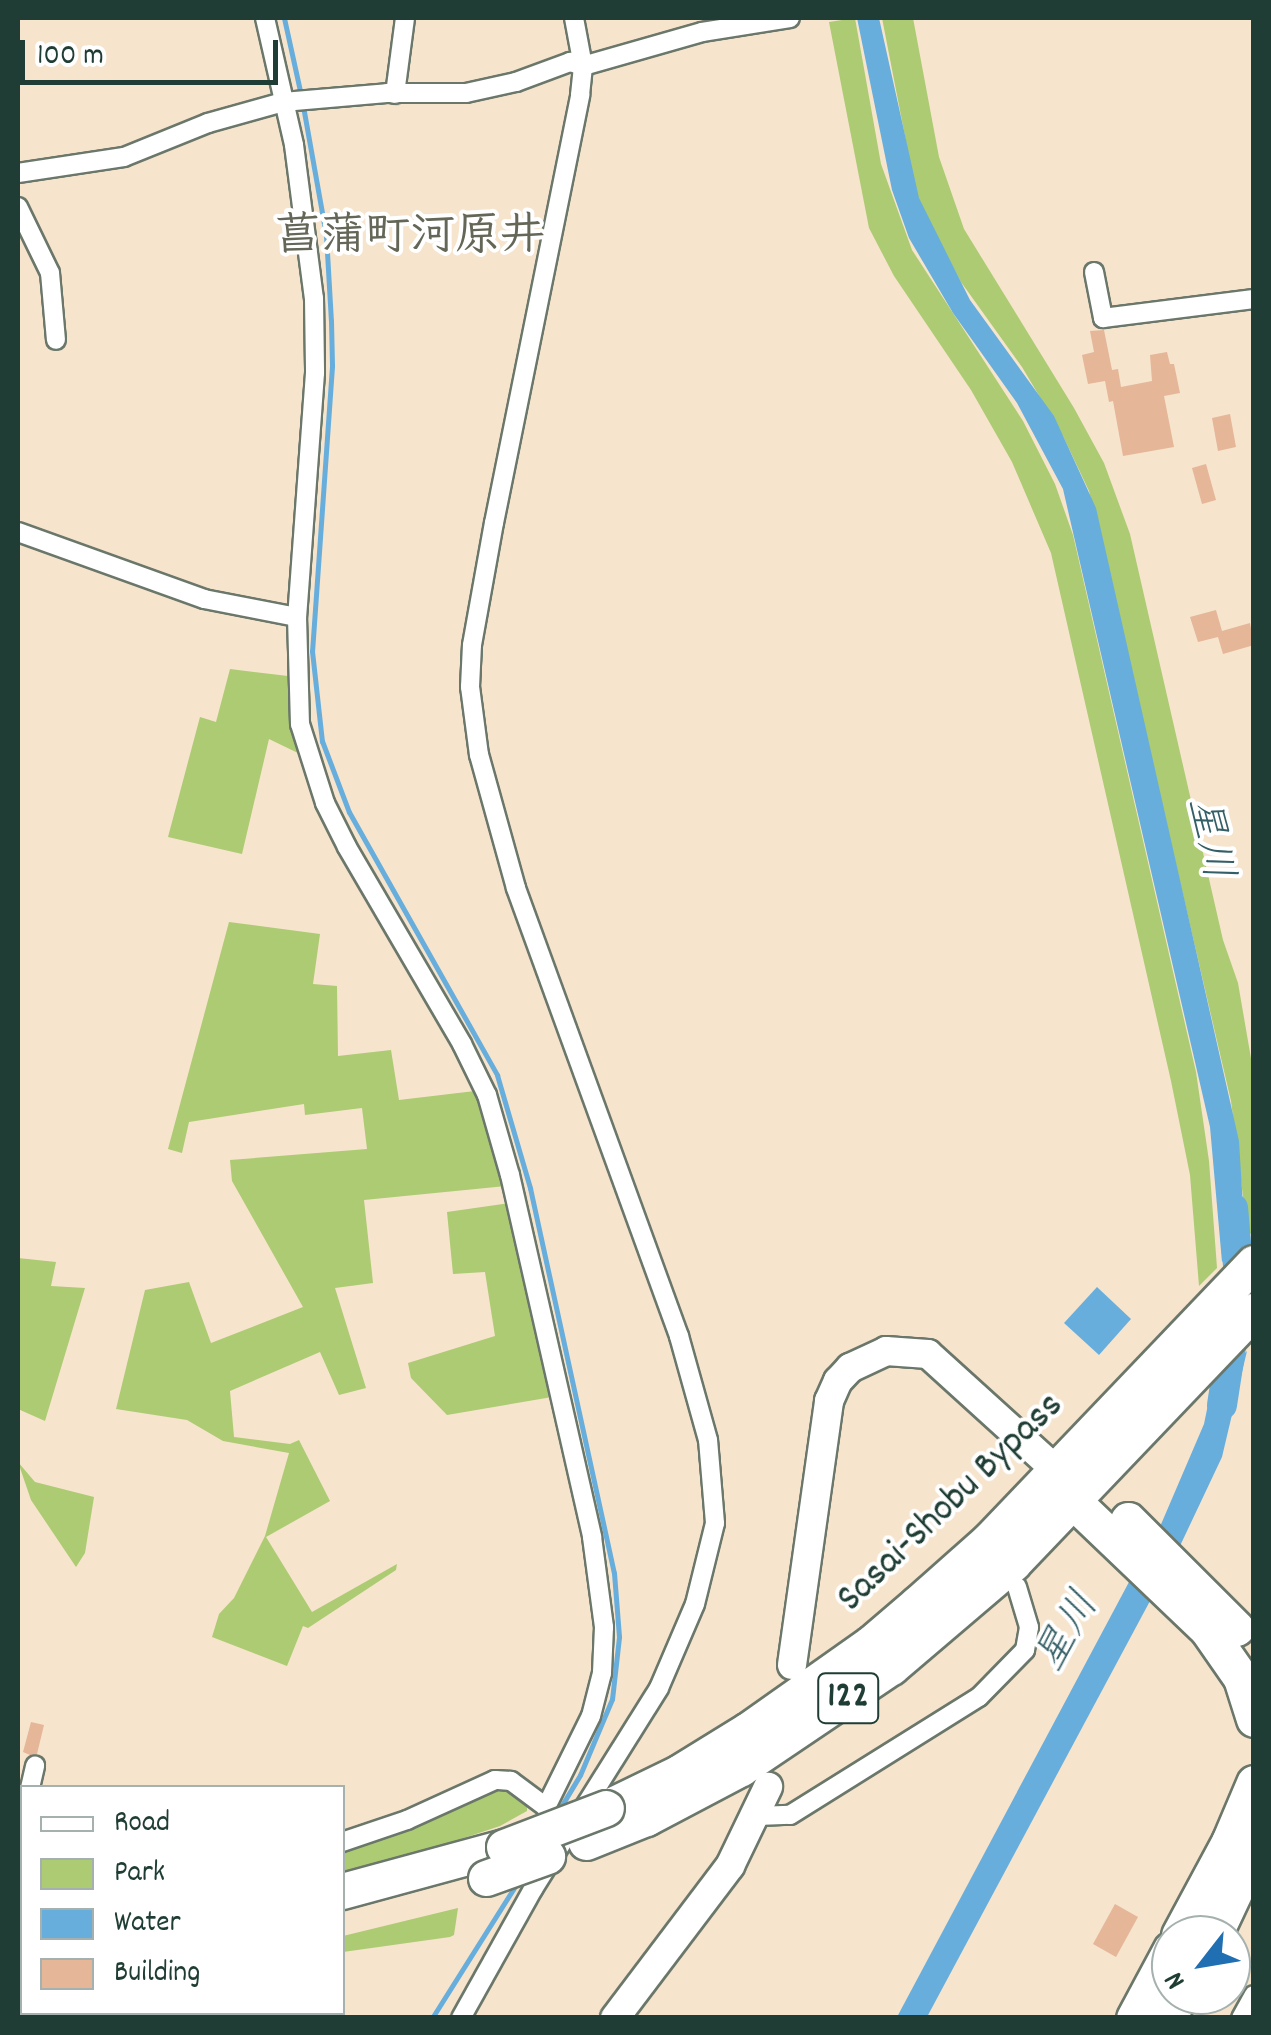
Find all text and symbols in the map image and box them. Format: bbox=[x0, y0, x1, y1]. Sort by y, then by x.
scale bar bbox=[25, 20, 282, 82]
text: 100 m bbox=[37, 36, 104, 79]
district label: 菖蒲町河原井 bbox=[275, 213, 545, 267]
water label: 星川 bbox=[1174, 793, 1240, 885]
street label: Sasai-Shobu Bypass bbox=[829, 1384, 1075, 1624]
water label: 星川 bbox=[1027, 1584, 1113, 1682]
road number: 122 bbox=[816, 1665, 880, 1731]
legend bbox=[20, 1785, 345, 2015]
text: Road bbox=[114, 1803, 170, 1846]
text: Park bbox=[114, 1853, 165, 1896]
text: Water bbox=[114, 1903, 181, 1946]
north arrow bbox=[1151, 1915, 1251, 2015]
text: Building bbox=[114, 1953, 200, 1996]
text: N bbox=[1156, 1963, 1198, 1996]

